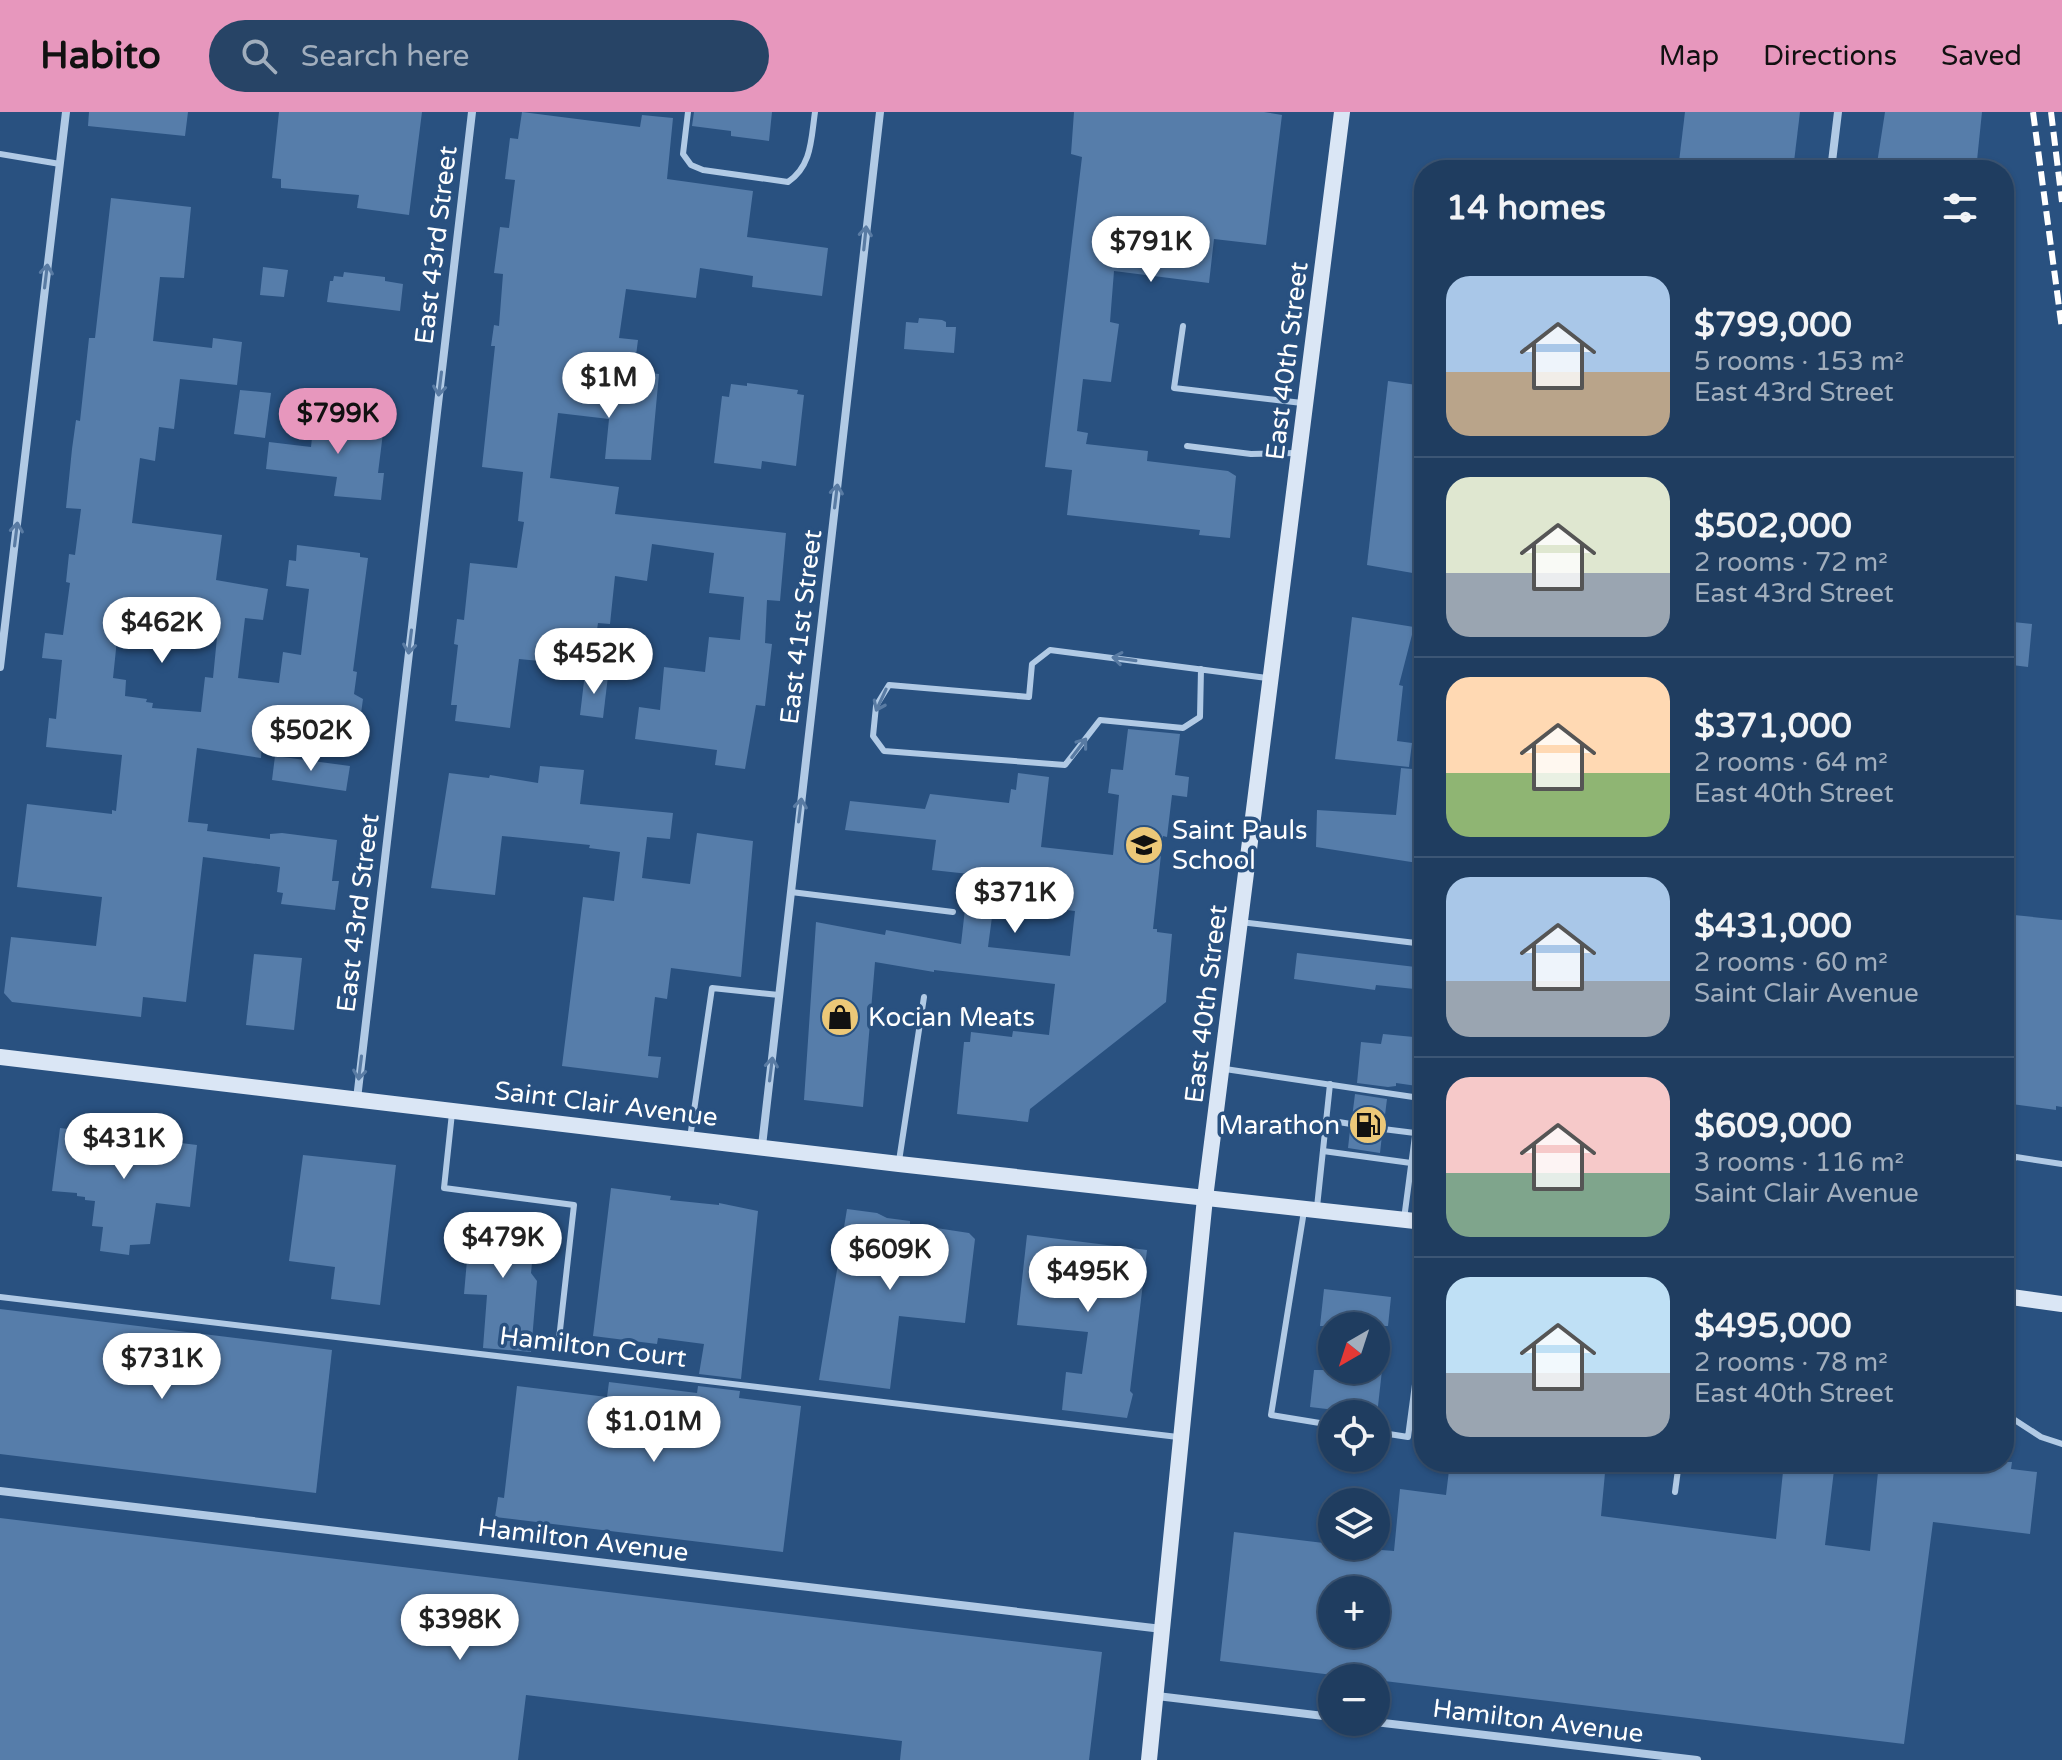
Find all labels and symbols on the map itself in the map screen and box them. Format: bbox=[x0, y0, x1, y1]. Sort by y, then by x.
street label: East 43rd Street bbox=[408, 144, 464, 346]
pin: $791K bbox=[1095, 216, 1207, 284]
one-way arrow bbox=[858, 225, 873, 252]
street label: East 40th Street bbox=[1259, 260, 1315, 462]
one-way arrow bbox=[39, 263, 54, 290]
pin: $1M bbox=[570, 352, 648, 420]
one-way arrow bbox=[432, 370, 447, 397]
pin: $799K bbox=[282, 388, 394, 456]
one-way arrow bbox=[828, 484, 843, 510]
one-way arrow bbox=[8, 522, 23, 548]
street label: East 41st Street bbox=[774, 528, 828, 726]
pin: $462K bbox=[106, 597, 218, 665]
one-way arrow bbox=[402, 628, 417, 655]
pin: $452K bbox=[538, 628, 650, 696]
one-way arrow bbox=[1112, 651, 1137, 666]
one-way arrow bbox=[873, 688, 888, 712]
pin: $502K bbox=[255, 705, 367, 773]
one-way arrow bbox=[1070, 738, 1087, 759]
one-way arrow bbox=[793, 798, 808, 823]
street label: East 43rd Street bbox=[330, 812, 386, 1014]
place label: Saint Pauls School bbox=[1172, 815, 1307, 876]
school or university icon: Saint Pauls School bbox=[1123, 824, 1165, 866]
pin: $371K bbox=[959, 867, 1071, 935]
street label: East 40th Street bbox=[1178, 903, 1234, 1105]
shop icon: Kocian Meats bbox=[819, 996, 861, 1038]
place label: Kocian Meats bbox=[868, 1002, 1035, 1033]
one-way arrow bbox=[353, 1054, 368, 1080]
one-way arrow bbox=[763, 1056, 778, 1083]
street label: Saint Clair Avenue bbox=[493, 1075, 719, 1133]
fuel station icon: Marathon bbox=[1347, 1104, 1389, 1146]
place label: Marathon bbox=[1219, 1110, 1340, 1141]
pin: $431K bbox=[68, 1113, 180, 1181]
pin: $479K bbox=[447, 1212, 559, 1280]
pin: $609K bbox=[834, 1224, 946, 1292]
pin: $495K bbox=[1032, 1246, 1144, 1314]
north arrow bbox=[1318, 1312, 1390, 1384]
street label: Hamilton Court bbox=[498, 1320, 688, 1374]
pin: $731K bbox=[106, 1333, 218, 1401]
pin: $1.01M bbox=[589, 1396, 719, 1464]
street label: Hamilton Avenue bbox=[476, 1512, 690, 1568]
pin: $398K bbox=[404, 1594, 516, 1662]
street label: Hamilton Avenue bbox=[1431, 1693, 1645, 1749]

